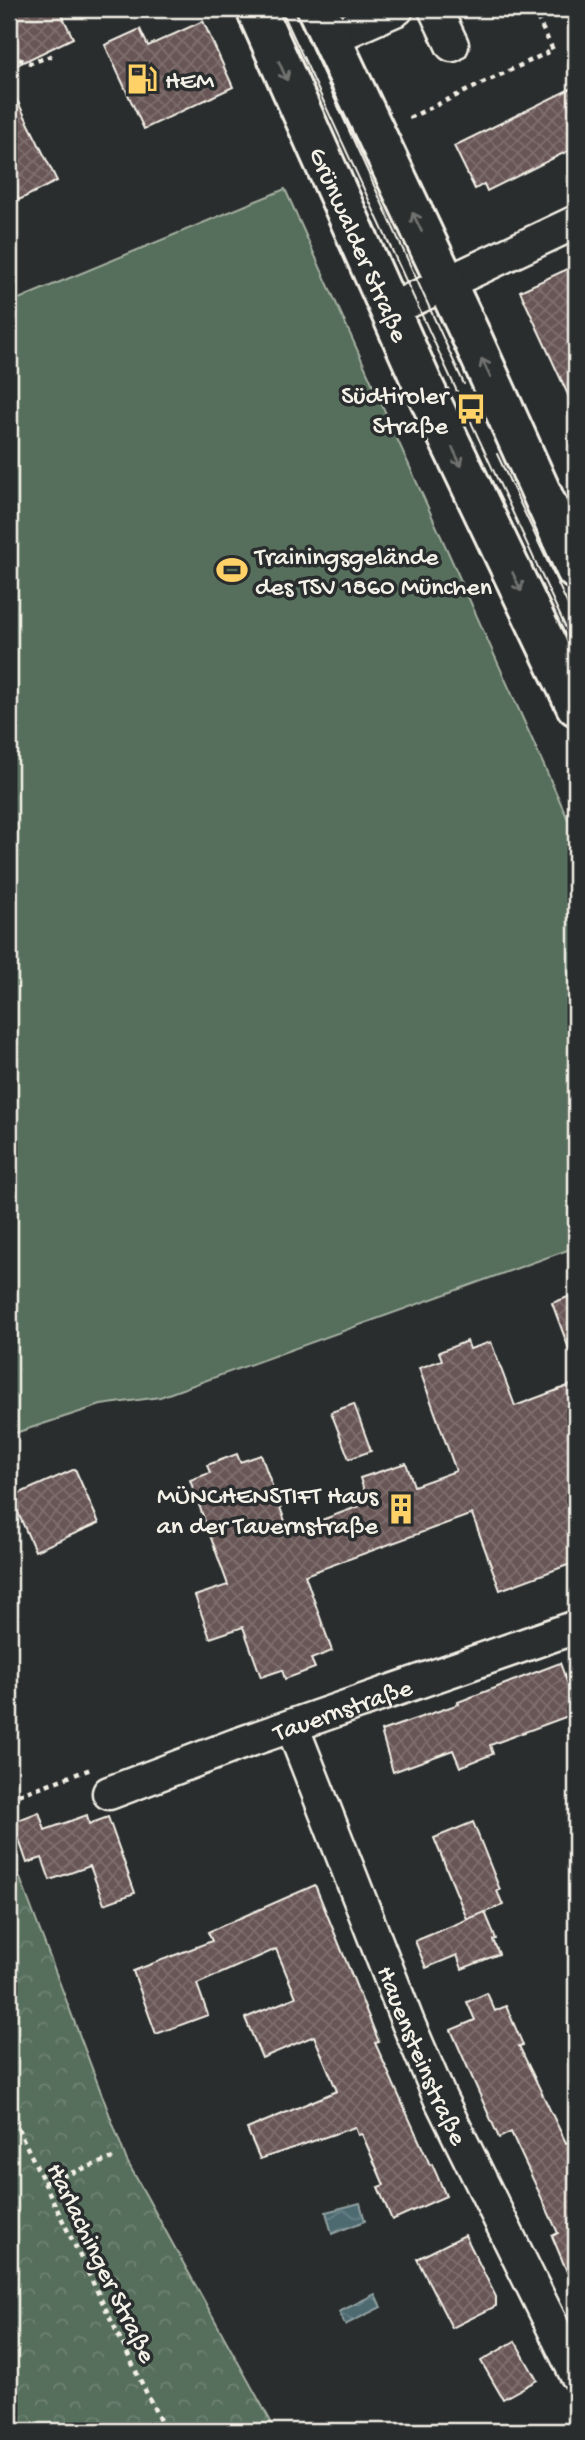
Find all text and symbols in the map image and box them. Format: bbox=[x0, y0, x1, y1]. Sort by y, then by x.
one-way arrow bbox=[277, 60, 290, 81]
fuel station icon: HEM bbox=[125, 62, 159, 96]
place label: HEM bbox=[165, 68, 215, 99]
street label: Grünwalder Straße bbox=[299, 143, 413, 349]
one-way arrow bbox=[410, 212, 423, 233]
one-way arrow bbox=[479, 358, 492, 379]
place label: Südtiroler Straße bbox=[341, 383, 451, 444]
bus stop icon: Südtiroler Straße bbox=[454, 392, 488, 426]
one-way arrow bbox=[451, 446, 465, 467]
place label: Trainingsgelände des TSV 1860 München bbox=[253, 544, 493, 605]
sports icon: Trainingsgelände des TSV 1860 München bbox=[215, 553, 249, 587]
one-way arrow bbox=[511, 570, 524, 592]
place label: MÜNCHENSTIFT Haus an der Tauernstraße bbox=[156, 1483, 379, 1544]
building icon: MÜNCHENSTIFT Haus an der Tauernstraße bbox=[384, 1492, 418, 1526]
street label: Tauernstraße bbox=[268, 1674, 418, 1751]
street label: Hauensteinstraße bbox=[367, 1962, 472, 2152]
street label: Harlachinger Straße bbox=[37, 2159, 161, 2369]

